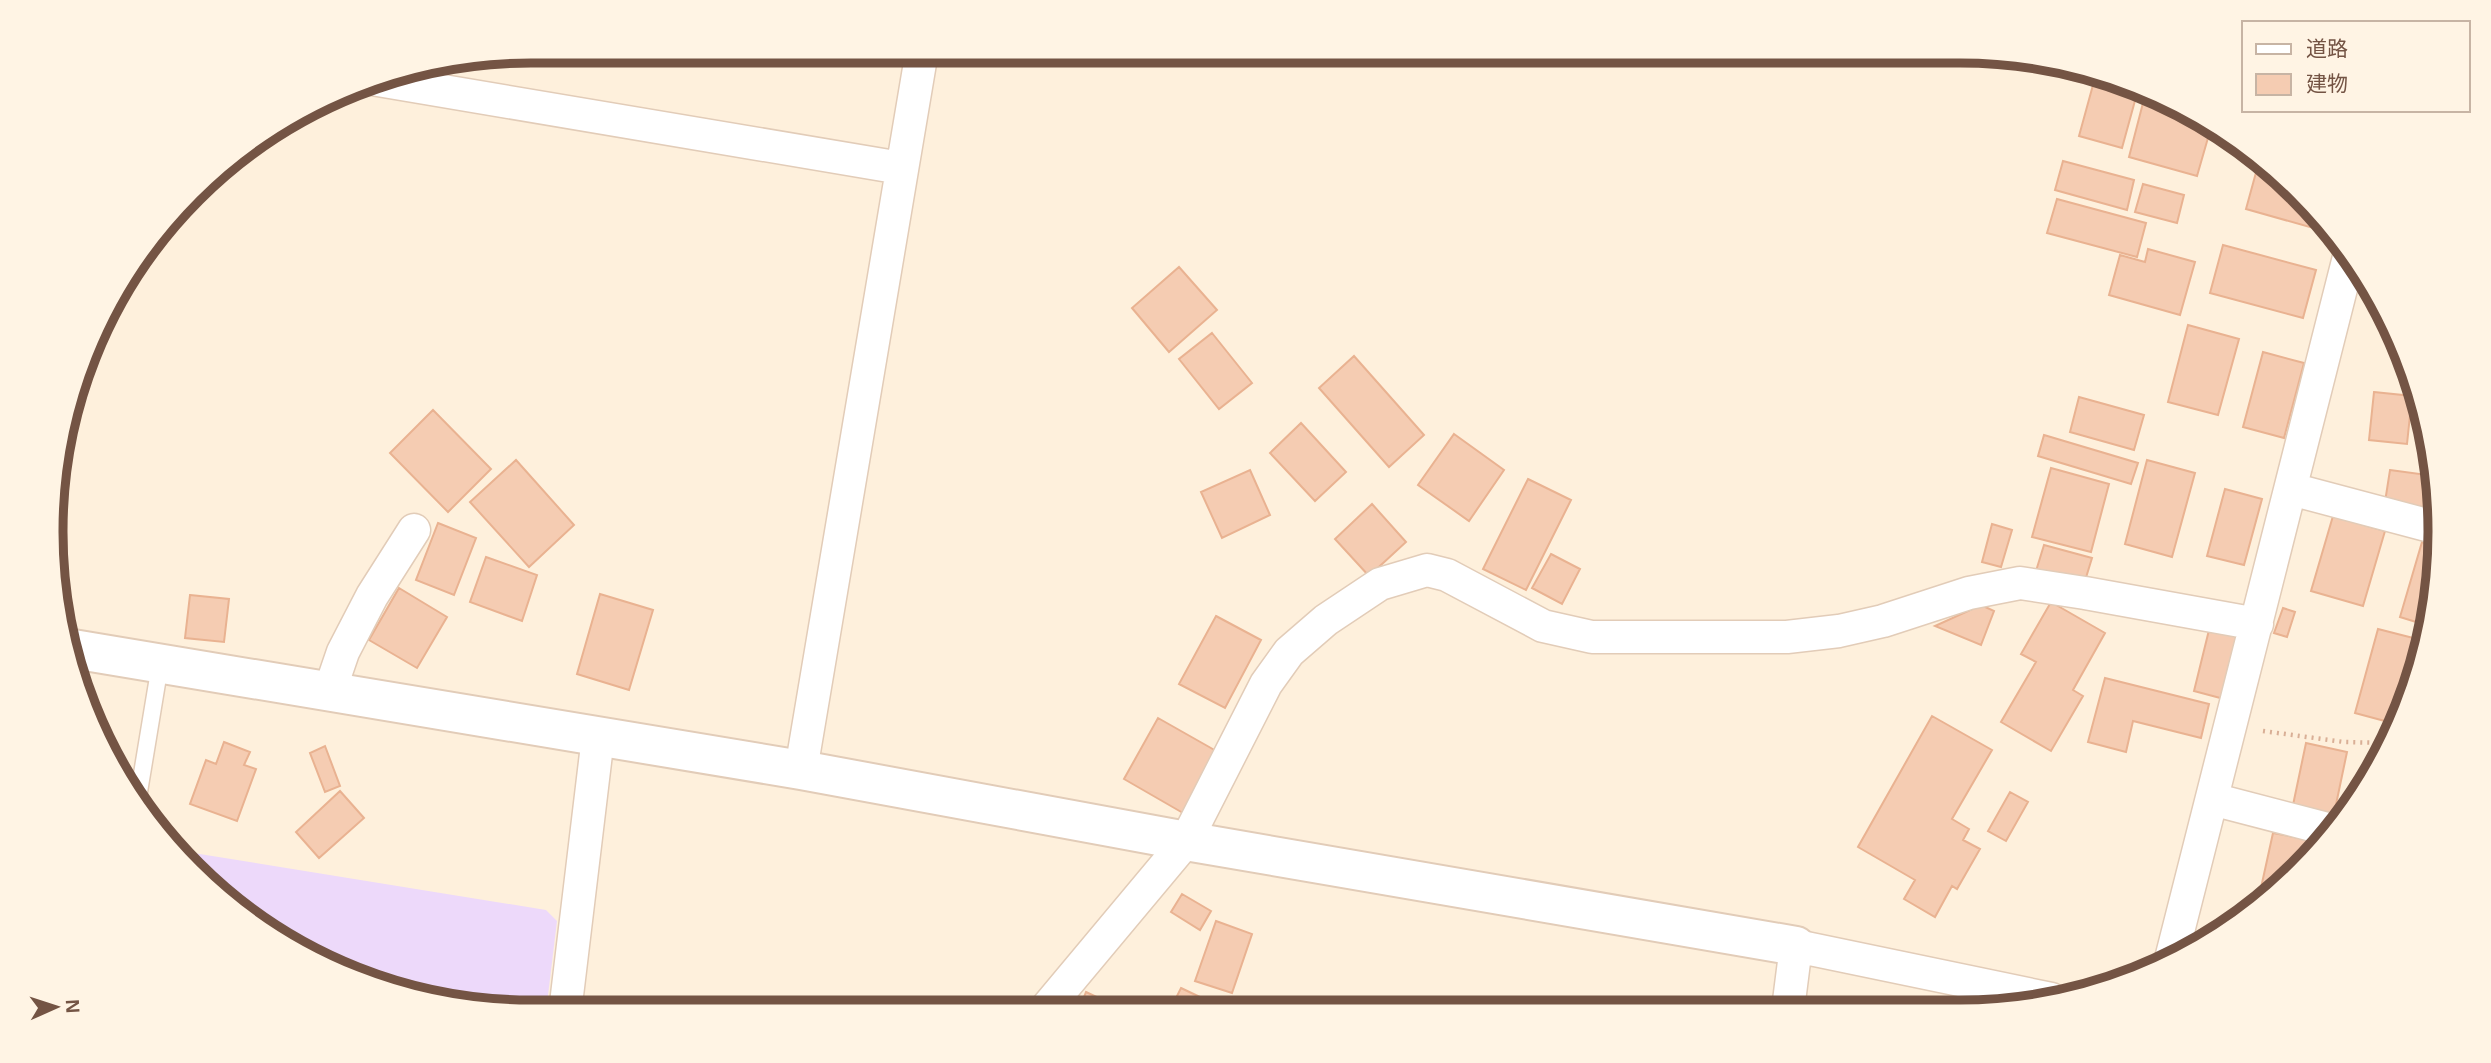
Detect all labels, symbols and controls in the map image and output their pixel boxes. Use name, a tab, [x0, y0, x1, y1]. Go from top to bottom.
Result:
legend	[2242, 21, 2470, 112]
text: 道路	[2306, 37, 2348, 60]
text: 建物	[2306, 72, 2348, 95]
north arrow	[21, 972, 91, 1042]
text: N	[62, 999, 83, 1014]

